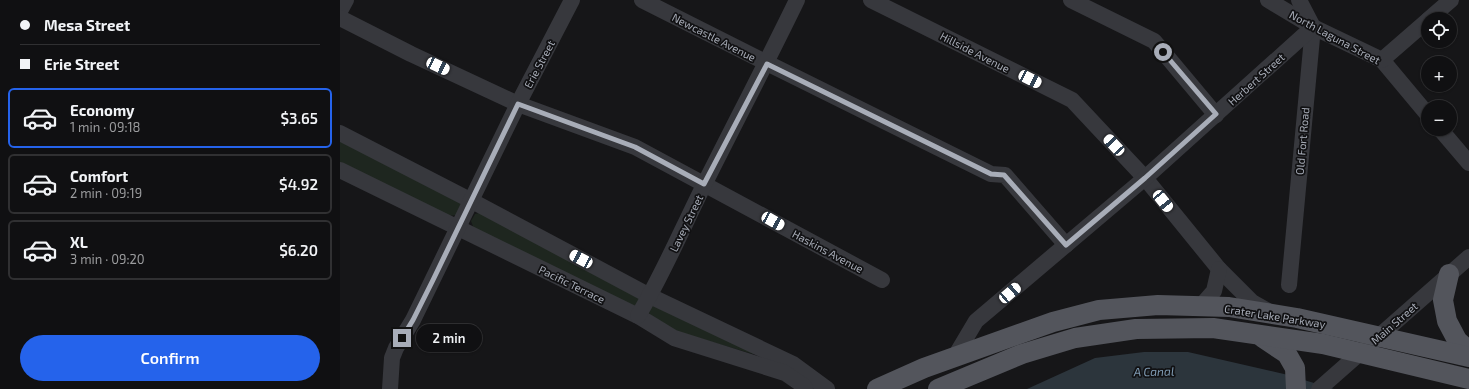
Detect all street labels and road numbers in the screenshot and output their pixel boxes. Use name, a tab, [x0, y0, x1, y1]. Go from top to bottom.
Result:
street label: North Laguna Street	[1287, 8, 1383, 66]
street label: Newcastle Avenue	[670, 10, 758, 64]
street label: Hillside Avenue	[938, 29, 1012, 75]
street label: Erie Street	[521, 38, 557, 90]
street label: Herbert Street	[1225, 50, 1287, 108]
street label: Old Fort Road	[1293, 107, 1311, 175]
street label: Lavey Street	[667, 192, 705, 254]
street label: Haskins Avenue	[790, 227, 866, 275]
street label: Pacific Terrace	[537, 262, 607, 306]
street label: Main Street	[1368, 299, 1420, 347]
street label: Crater Lake Parkway	[1223, 302, 1327, 330]

